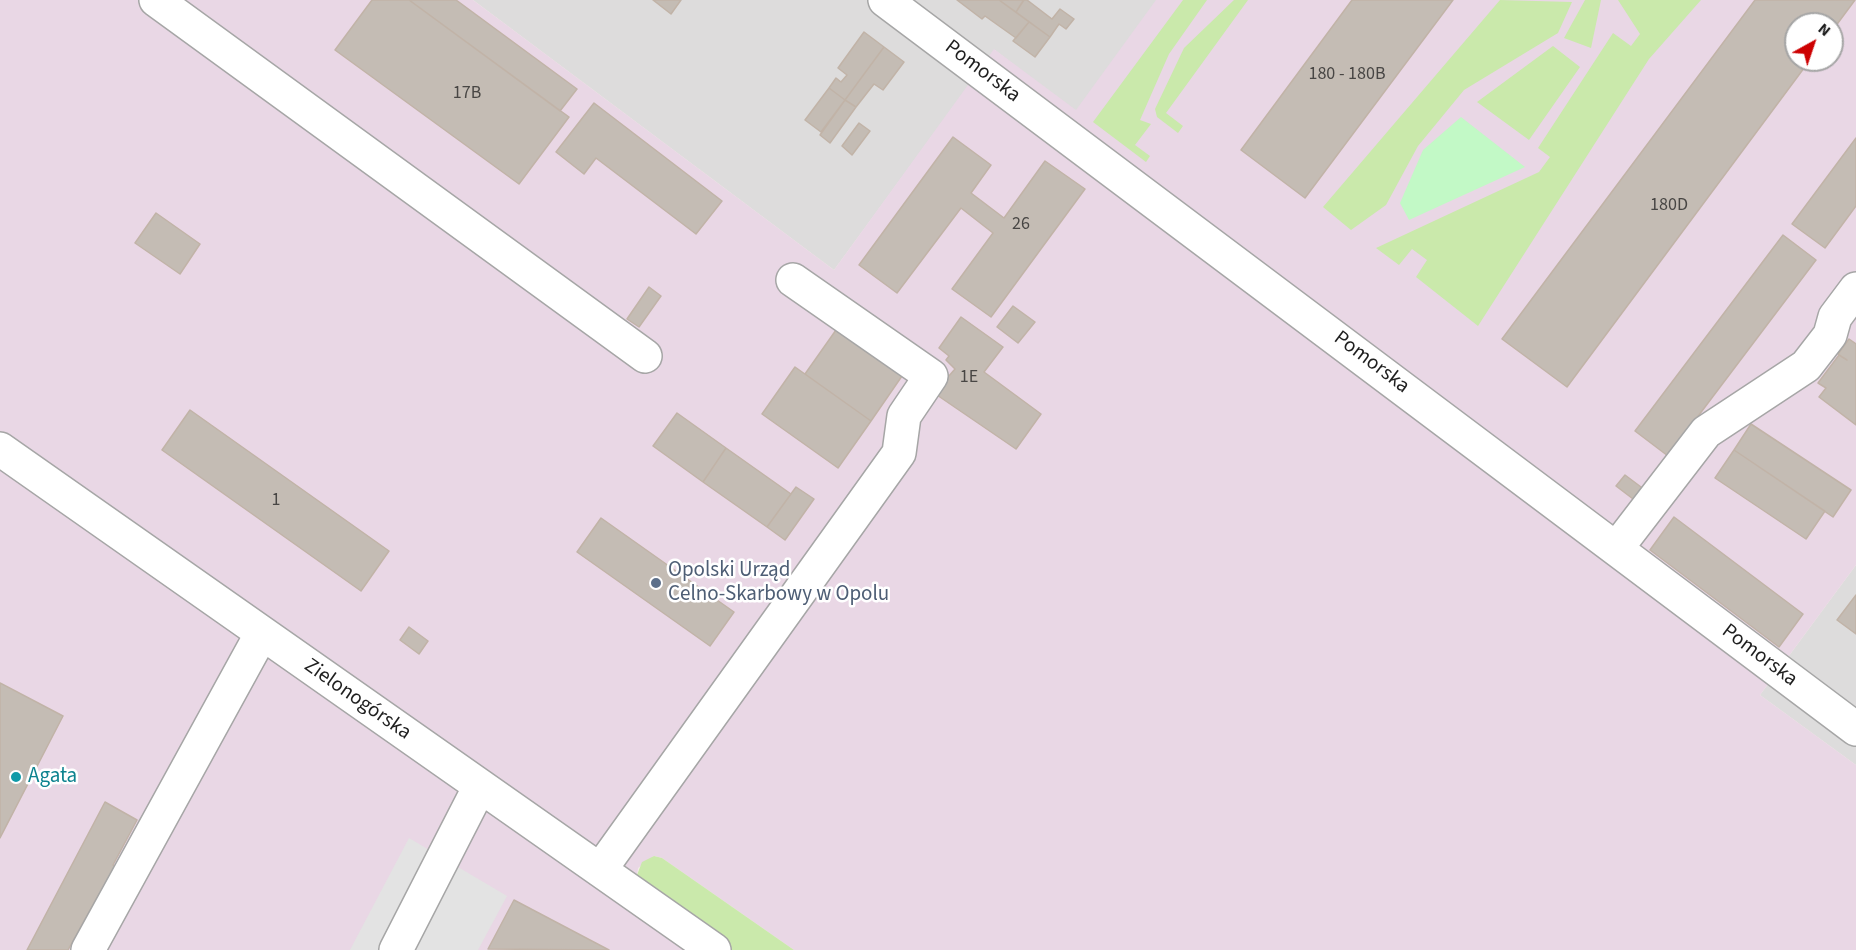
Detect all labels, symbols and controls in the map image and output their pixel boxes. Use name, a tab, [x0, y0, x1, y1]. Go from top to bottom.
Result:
north arrow	[1784, 12, 1844, 72]
text: N	[1813, 18, 1835, 42]
street label: Pomorska	[939, 35, 1025, 109]
house number: 180 - 180B	[1308, 64, 1386, 86]
house number: 17B	[453, 83, 481, 105]
house number: 180D	[1650, 195, 1688, 217]
house number: 26	[1012, 214, 1030, 236]
street label: Pomorska	[1328, 326, 1414, 400]
house number: 1E	[960, 367, 978, 389]
house number: 1	[272, 490, 280, 512]
place label: Opolski Urząd Celno-Skarbowy w Opolu	[668, 558, 889, 608]
marker: Opolski Urząd Celno-Skarbowy w Opolu	[649, 576, 663, 590]
street label: Pomorska	[1716, 619, 1802, 693]
street label: Zielonogórska	[299, 654, 415, 746]
place label: Agata	[28, 764, 77, 790]
marker: Agata	[9, 770, 23, 784]

